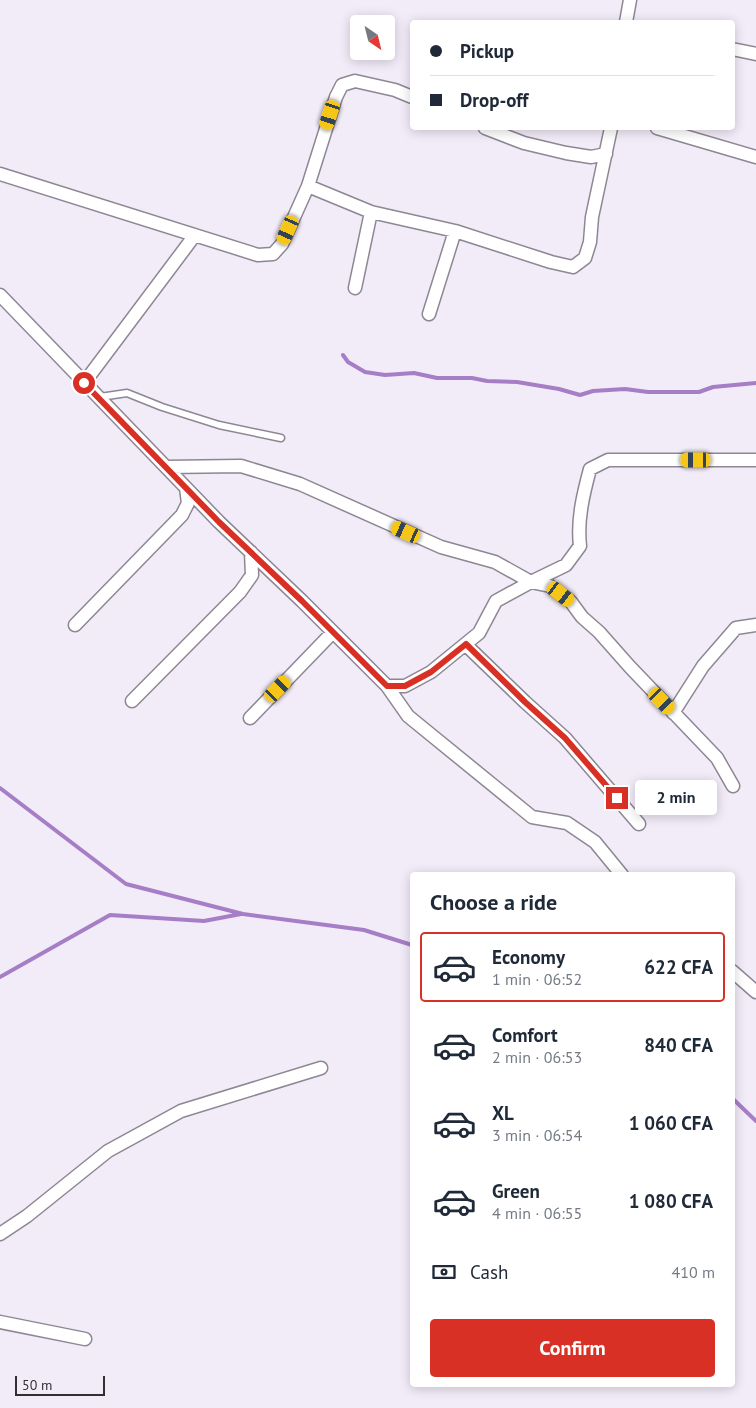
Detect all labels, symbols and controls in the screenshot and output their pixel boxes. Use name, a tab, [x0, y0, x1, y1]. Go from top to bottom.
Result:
north arrow	[350, 15, 395, 60]
map controls	[350, 15, 395, 60]
text: Pickup	[460, 39, 514, 63]
text: Drop-off	[460, 88, 528, 112]
car	[318, 98, 341, 132]
car	[275, 213, 300, 247]
route start	[73, 372, 95, 394]
car	[681, 453, 711, 468]
car	[389, 519, 422, 545]
car	[544, 579, 577, 609]
car	[262, 673, 293, 705]
car	[646, 685, 677, 717]
callout: 2 min	[634, 780, 717, 816]
route end	[606, 787, 628, 809]
text: 2 min	[656, 787, 696, 807]
text: Choose a ride	[430, 888, 557, 916]
icon: car	[432, 945, 477, 990]
text: Economy	[492, 945, 565, 969]
text: 622 CFA	[644, 955, 713, 979]
text: 1 min · 06:52	[492, 969, 582, 989]
icon: car	[432, 1023, 477, 1068]
text: Comfort	[492, 1023, 558, 1047]
text: 840 CFA	[644, 1033, 713, 1057]
text: 2 min · 06:53	[492, 1047, 582, 1067]
icon: car	[432, 1101, 477, 1146]
text: XL	[492, 1101, 514, 1125]
text: 1 060 CFA	[629, 1111, 713, 1135]
text: 3 min · 06:54	[492, 1125, 582, 1145]
icon: car	[432, 1179, 477, 1224]
text: Green	[492, 1179, 540, 1203]
text: 1 080 CFA	[629, 1189, 713, 1213]
text: 4 min · 06:55	[492, 1203, 582, 1223]
icon: cash	[430, 1258, 458, 1286]
text: Cash	[470, 1260, 508, 1284]
text: 410 m	[672, 1262, 715, 1282]
button: Confirm	[430, 1319, 715, 1377]
scale bar	[15, 1373, 105, 1396]
text: 50 m	[22, 1376, 52, 1394]

